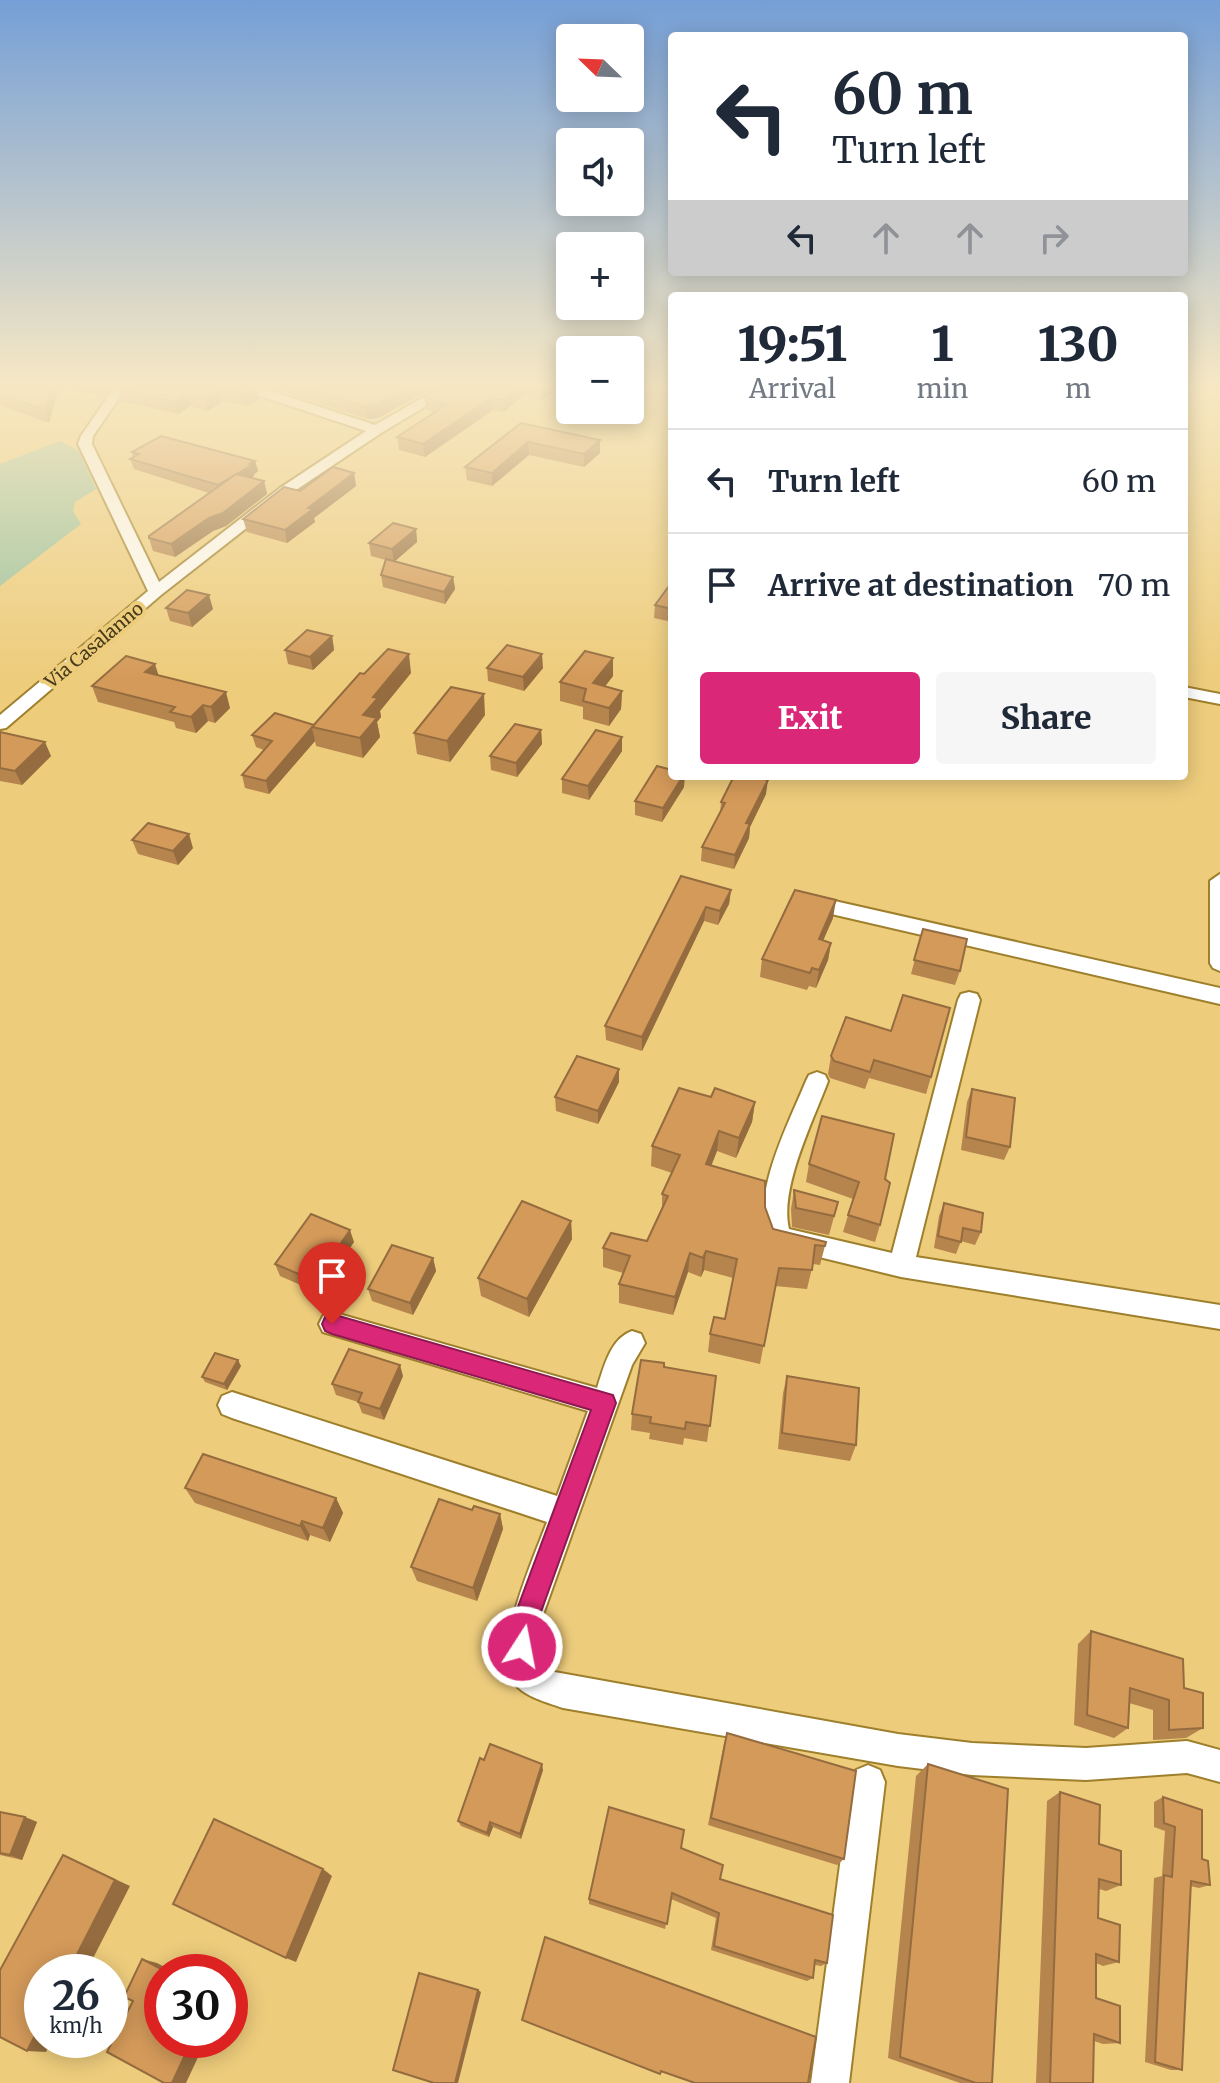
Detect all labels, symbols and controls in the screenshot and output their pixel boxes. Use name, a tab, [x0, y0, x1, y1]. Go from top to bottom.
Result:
north arrow	[556, 24, 644, 112]
map controls	[556, 24, 644, 424]
text: 60 m	[832, 59, 973, 129]
icon: left	[700, 64, 804, 168]
button: sound	[556, 128, 644, 216]
text: Turn left	[832, 128, 986, 173]
icon: left	[780, 216, 824, 260]
icon: ahead	[864, 216, 908, 260]
icon: ahead	[948, 216, 992, 260]
icon: right	[1032, 216, 1076, 260]
button: +	[556, 232, 644, 320]
text: 19:51	[738, 314, 847, 374]
text: 1	[931, 314, 954, 374]
text: 130	[1038, 314, 1118, 374]
button: −	[556, 336, 644, 424]
text: Arrival	[749, 372, 836, 405]
text: min	[917, 372, 968, 405]
text: m	[1065, 372, 1091, 405]
icon: left	[700, 459, 744, 503]
text: Turn left	[768, 462, 900, 500]
text: 60 m	[1082, 462, 1156, 500]
icon: arrive	[700, 563, 744, 607]
text: Arrive at destination	[768, 566, 1074, 604]
text: 70 m	[1098, 566, 1170, 604]
street label: Via Casalanno	[39, 597, 148, 694]
button: Exit	[700, 672, 920, 764]
button: Share	[936, 672, 1156, 764]
pin	[298, 1242, 366, 1324]
icon: arrive	[310, 1254, 354, 1298]
position arrow	[480, 1605, 564, 1689]
speed limit sign: 30	[144, 1954, 248, 2058]
text: 26	[52, 1971, 100, 2021]
text: km/h	[50, 2013, 102, 2038]

